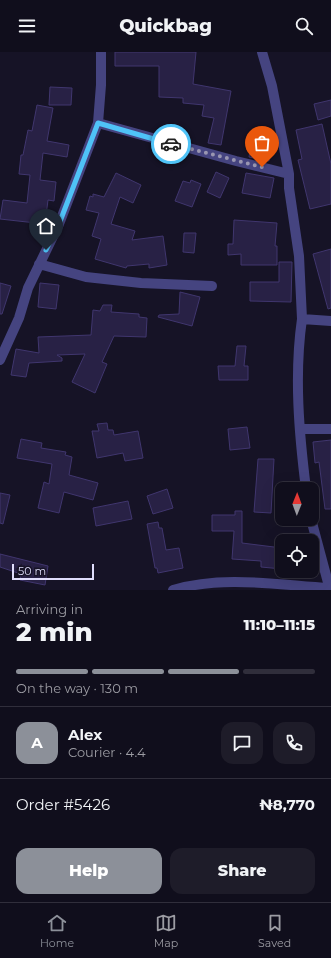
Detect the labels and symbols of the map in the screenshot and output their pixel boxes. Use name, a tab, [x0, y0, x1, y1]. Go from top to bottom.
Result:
courier	[151, 124, 191, 164]
pin	[245, 126, 279, 167]
pin	[29, 209, 63, 250]
north arrow	[275, 482, 319, 526]
scale bar	[12, 562, 94, 581]

